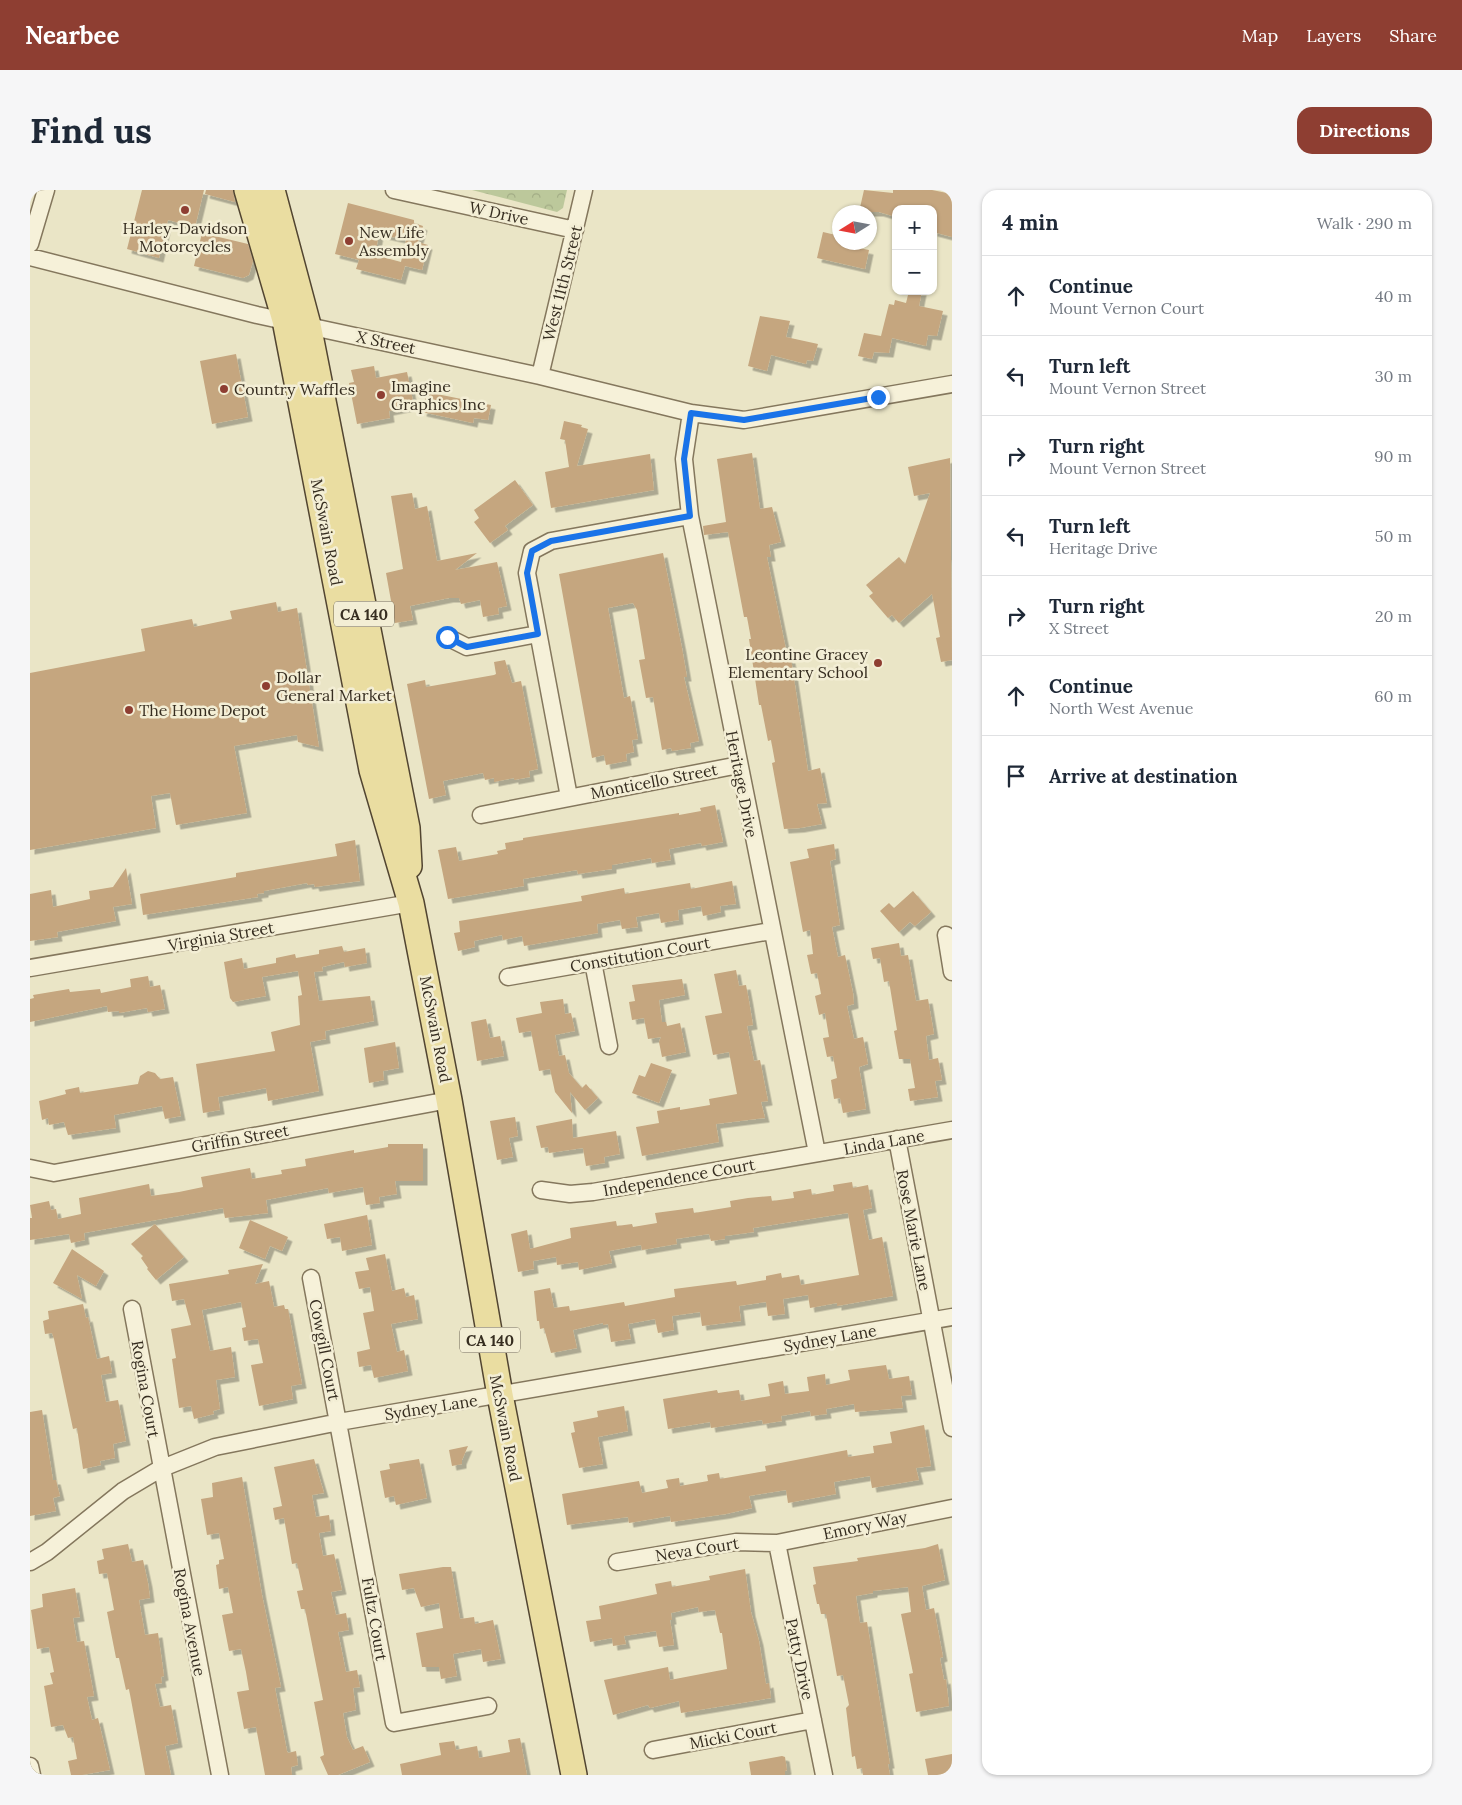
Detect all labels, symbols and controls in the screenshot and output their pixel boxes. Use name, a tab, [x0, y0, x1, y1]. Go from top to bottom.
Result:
text: Nearbee	[25, 20, 119, 51]
text: Map	[1242, 24, 1278, 47]
text: Layers	[1306, 24, 1361, 47]
text: Share	[1389, 24, 1437, 47]
button: Directions	[1297, 107, 1432, 154]
text: Find us	[30, 108, 152, 153]
street label: W Drive	[468, 197, 531, 229]
marker: Harley-Davidson Motorcycles	[179, 204, 191, 216]
north arrow	[832, 205, 877, 250]
map controls	[892, 205, 937, 295]
button: +	[892, 205, 937, 250]
text: 4 min	[1002, 209, 1059, 236]
text: Walk · 290 m	[1317, 213, 1412, 233]
place label: Harley-Davidson Motorcycles	[123, 218, 248, 256]
place label: New Life Assembly	[358, 222, 429, 260]
street label: West 11th Street	[538, 222, 586, 343]
marker: New Life Assembly	[343, 235, 355, 247]
button: −	[892, 250, 937, 295]
text: Continue	[1049, 274, 1133, 298]
icon: ahead	[1002, 282, 1030, 310]
text: 40 m	[1375, 286, 1412, 306]
text: Mount Vernon Court	[1049, 298, 1204, 318]
street label: X Street	[355, 326, 418, 358]
text: Turn left	[1049, 354, 1130, 378]
icon: left	[1002, 362, 1030, 390]
text: 30 m	[1375, 366, 1412, 386]
place label: Imagine Graphics Inc	[391, 376, 485, 414]
text: Mount Vernon Street	[1049, 378, 1206, 398]
place label: Country Waffles	[234, 379, 355, 399]
marker: Country Waffles	[218, 383, 230, 395]
route end	[867, 386, 890, 409]
marker: Imagine Graphics Inc	[375, 389, 387, 401]
text: Turn right	[1049, 434, 1145, 458]
icon: right	[1002, 442, 1030, 470]
text: 90 m	[1374, 446, 1412, 466]
text: Mount Vernon Street	[1049, 458, 1206, 478]
street label: McSwain Road	[307, 477, 347, 588]
text: Turn left	[1049, 514, 1130, 538]
icon: left	[1002, 522, 1030, 550]
text: 50 m	[1375, 526, 1412, 546]
text: Heritage Drive	[1049, 538, 1158, 558]
text: Turn right	[1049, 594, 1145, 618]
road number: CA 140	[334, 602, 394, 626]
icon: right	[1002, 602, 1030, 630]
text: 20 m	[1375, 606, 1412, 626]
text: X Street	[1049, 618, 1109, 638]
route start	[436, 626, 459, 649]
place label: Leontine Gracey Elementary School	[728, 644, 869, 682]
marker: Leontine Gracey Elementary School	[872, 657, 884, 669]
place label: Dollar General Market	[276, 667, 393, 705]
text: Continue	[1049, 674, 1133, 698]
marker: Dollar General Market	[260, 680, 272, 692]
icon: ahead	[1002, 682, 1030, 710]
text: 60 m	[1374, 686, 1412, 706]
text: North West Avenue	[1049, 698, 1194, 718]
place label: The Home Depot	[139, 700, 267, 720]
marker: The Home Depot	[123, 704, 135, 716]
street label: Heritage Drive	[722, 729, 762, 840]
street label: Monticello Street	[589, 759, 720, 803]
icon: arrive	[1002, 762, 1030, 790]
text: Arrive at destination	[1049, 764, 1238, 788]
street label: Virginia Street	[165, 917, 276, 955]
street label: Constitution Court	[569, 932, 712, 976]
street label: McSwain Road	[416, 974, 456, 1085]
street label: Griffin Street	[190, 1119, 291, 1156]
street label: Linda Lane	[842, 1125, 926, 1159]
street label: Independence Court	[602, 1154, 757, 1200]
street label: Rose Marie Lane	[892, 1168, 936, 1293]
street label: Cowgill Court	[305, 1298, 345, 1403]
street label: Sydney Lane	[782, 1320, 878, 1356]
road number: CA 140	[460, 1328, 520, 1352]
street label: Rogina Court	[128, 1339, 165, 1440]
street label: McSwain Road	[486, 1373, 526, 1484]
street label: Sydney Lane	[383, 1390, 479, 1424]
street label: Emory Way	[821, 1506, 909, 1544]
street label: Neva Court	[654, 1532, 741, 1565]
street label: Rogina Avenue	[170, 1566, 210, 1678]
street label: Fultz Court	[358, 1576, 392, 1663]
street label: Patty Drive	[782, 1616, 818, 1702]
street label: Micki Court	[688, 1717, 779, 1753]

